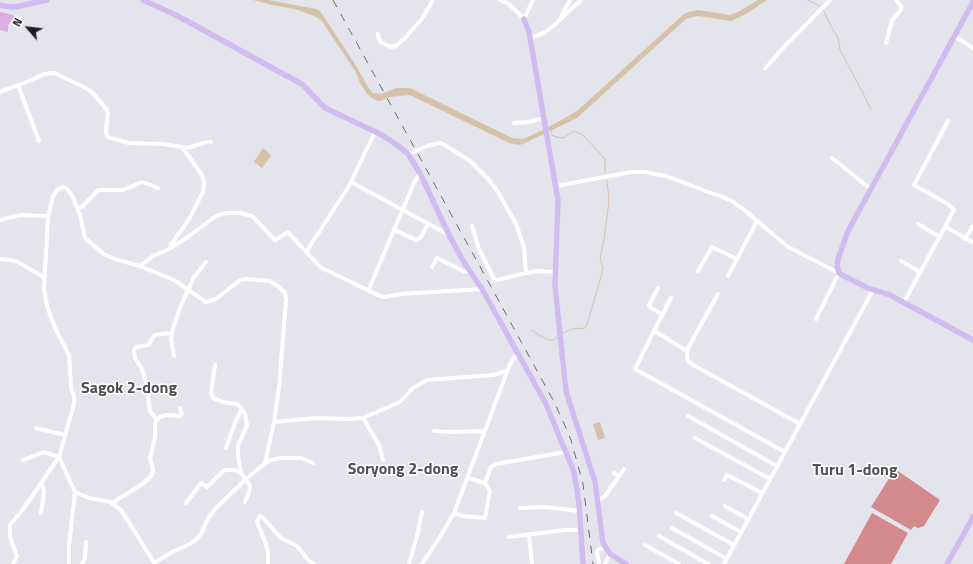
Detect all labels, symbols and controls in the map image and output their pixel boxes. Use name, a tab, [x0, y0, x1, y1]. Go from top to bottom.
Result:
north arrow	[8, 8, 48, 48]
text: N	[9, 15, 26, 29]
district label: Sagok 2-dong	[81, 379, 177, 399]
district label: Soryong 2-dong	[348, 460, 458, 480]
district label: Turu 1-dong	[813, 461, 897, 481]

